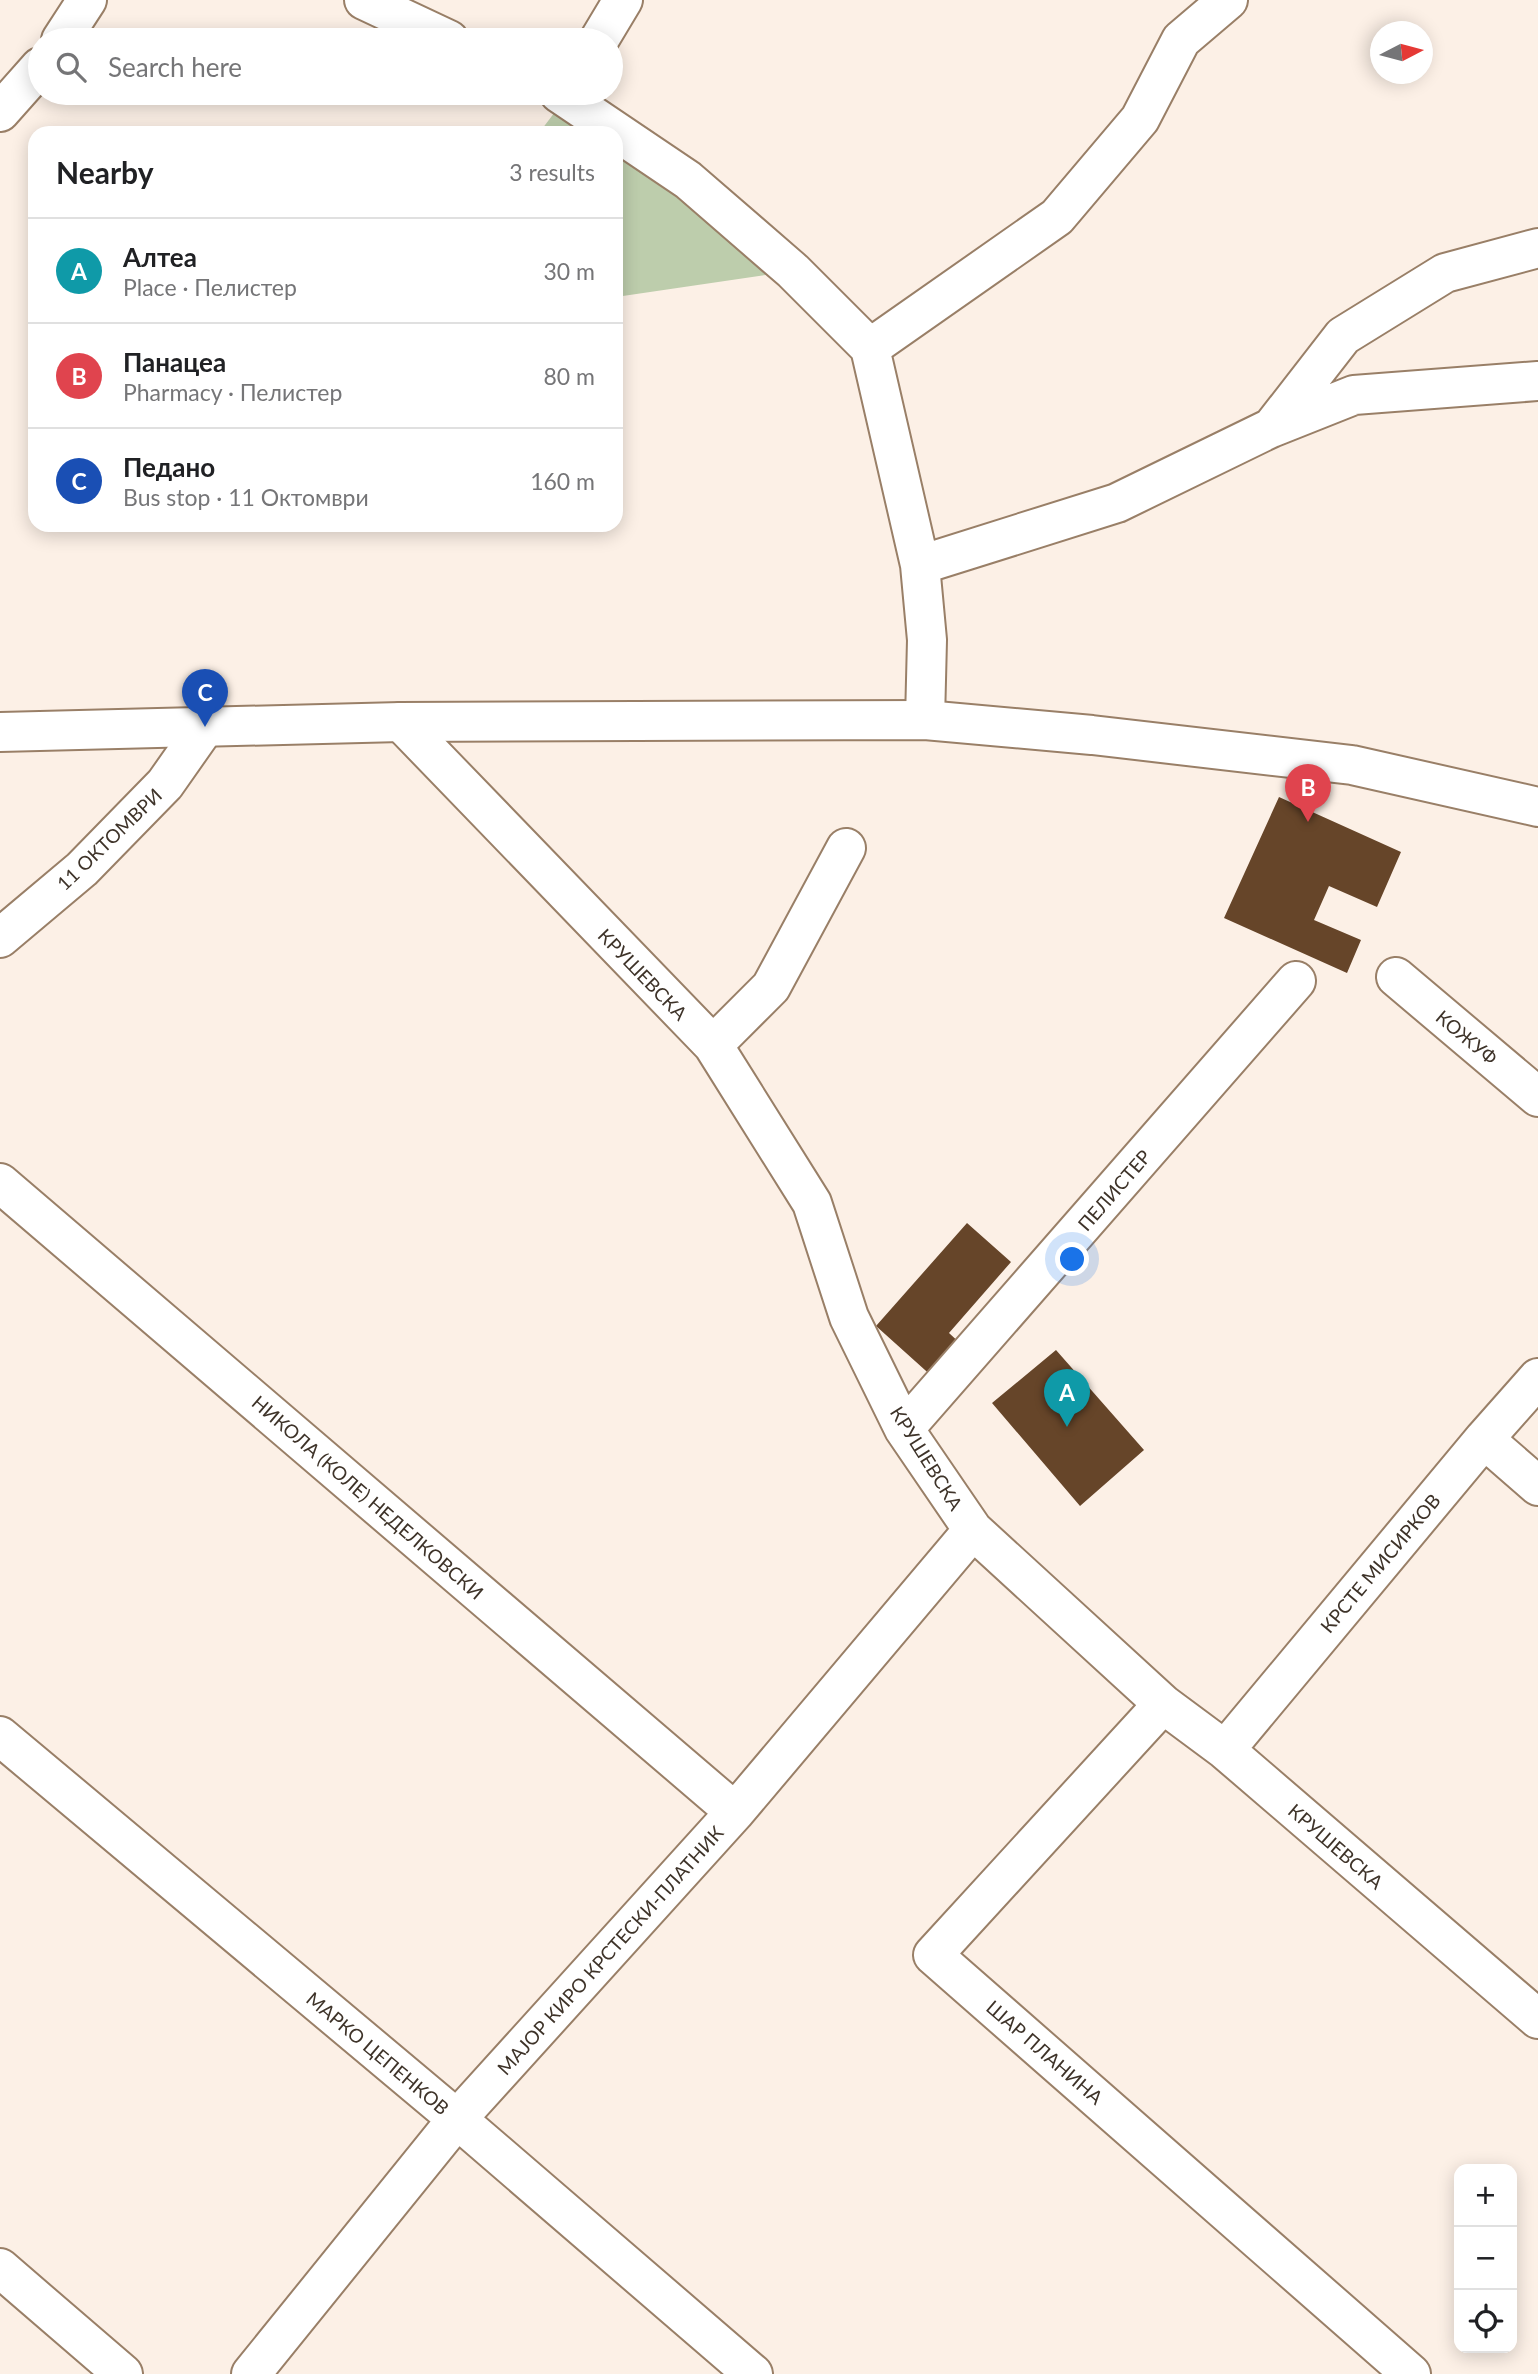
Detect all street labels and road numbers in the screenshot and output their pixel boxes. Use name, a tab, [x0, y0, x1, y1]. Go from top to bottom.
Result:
street label: 11 ОКТОМВРИ	[52, 783, 166, 895]
street label: КРУШЕВСКА	[594, 924, 692, 1025]
street label: КОЖУФ	[1432, 1005, 1502, 1069]
street label: ПЕЛИСТЕР	[1073, 1145, 1155, 1235]
street label: НИКОЛА (КОЛЕ) НЕДЕЛКОВСКИ	[248, 1390, 488, 1604]
street label: КРУШЕВСКА	[886, 1402, 968, 1514]
street label: КРСТЕ МИСИРКОВ	[1315, 1489, 1445, 1637]
street label: КРУШЕВСКА	[1284, 1799, 1388, 1894]
street label: МАЈОР КИРО КРСТЕСКИ-ПЛАТНИК	[492, 1821, 728, 2079]
street label: МАРКО ЦЕПЕНКОВ	[302, 1987, 454, 2119]
street label: ШАР ПЛАНИНА	[982, 1995, 1108, 2109]

